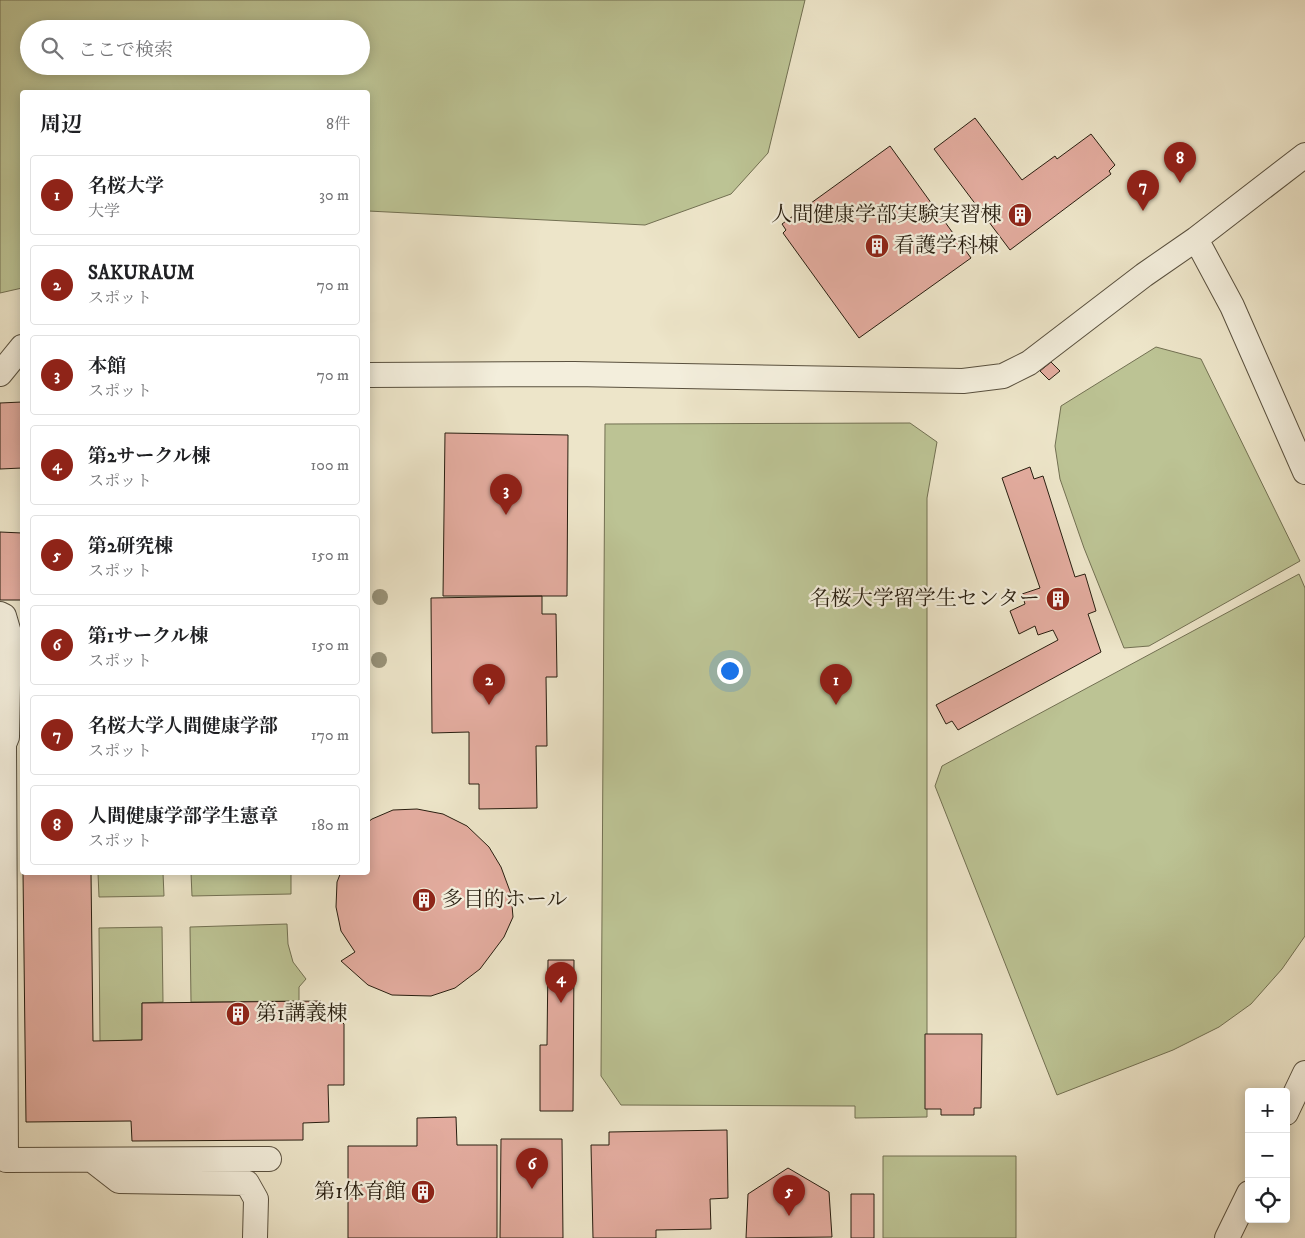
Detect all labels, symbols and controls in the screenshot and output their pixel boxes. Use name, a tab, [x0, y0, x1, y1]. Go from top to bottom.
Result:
search box	[20, 20, 370, 75]
icon: search	[38, 34, 66, 62]
text: ここで検索	[78, 39, 173, 62]
text: 周辺	[40, 112, 82, 138]
text: 8件	[326, 114, 350, 134]
pin: 8	[1164, 142, 1196, 183]
pin: 7	[1127, 170, 1159, 211]
text: 名桜大学	[88, 175, 164, 198]
text: 1	[54, 185, 60, 205]
text: 30 m	[319, 185, 349, 205]
text: 大学	[88, 201, 120, 221]
place label: 人間健康学部実験実習棟	[771, 202, 1002, 228]
building icon: 人間健康学部実験実習棟	[1007, 202, 1033, 228]
building icon: 看護学科棟	[864, 233, 890, 259]
place label: 看護学科棟	[894, 233, 999, 259]
text: SAKURAUM	[88, 262, 194, 285]
text: 2	[53, 275, 61, 295]
text: 70 m	[317, 275, 349, 295]
text: スポット	[88, 288, 152, 308]
text: 本館	[88, 355, 126, 378]
text: 3	[54, 365, 60, 385]
text: 70 m	[317, 365, 349, 385]
text: スポット	[88, 381, 152, 401]
text: 第2サークル棟	[88, 445, 211, 468]
text: 4	[52, 455, 62, 475]
text: 100 m	[311, 455, 349, 475]
text: スポット	[88, 471, 152, 491]
pin: 3	[490, 474, 522, 515]
text: 第2研究棟	[88, 535, 173, 558]
text: 5	[53, 545, 61, 565]
text: 150 m	[311, 545, 349, 565]
text: スポット	[88, 561, 152, 581]
place label: 名桜大学留学生センター	[810, 586, 1040, 612]
building icon: 名桜大学留学生センター	[1045, 586, 1071, 612]
text: 第1サークル棟	[88, 625, 208, 648]
text: 6	[53, 635, 61, 655]
text: 150 m	[311, 635, 349, 655]
text: スポット	[88, 651, 152, 671]
your location	[717, 658, 743, 684]
pin: 2	[473, 664, 505, 705]
pin: 1	[820, 664, 852, 705]
text: 名桜大学人間健康学部	[88, 715, 278, 738]
text: 7	[53, 725, 61, 745]
text: 170 m	[311, 725, 349, 745]
text: スポット	[88, 741, 152, 761]
text: 人間健康学部学生憲章	[88, 805, 278, 828]
text: 8	[53, 815, 61, 835]
text: 180 m	[311, 815, 349, 835]
text: スポット	[88, 831, 152, 851]
building icon: 多目的ホール	[411, 887, 437, 913]
place label: 多目的ホール	[442, 887, 568, 913]
pin: 4	[545, 962, 577, 1003]
building icon: 第1講義棟	[225, 1001, 251, 1027]
place label: 第1講義棟	[256, 1001, 348, 1027]
map controls	[1245, 1088, 1290, 1223]
button: +	[1245, 1088, 1290, 1133]
button: −	[1245, 1133, 1290, 1178]
pin: 6	[516, 1148, 548, 1189]
pin: 5	[773, 1175, 805, 1216]
button: locate	[1245, 1178, 1290, 1223]
place label: 第1体育館	[314, 1179, 406, 1205]
building icon: 第1体育館	[410, 1179, 436, 1205]

